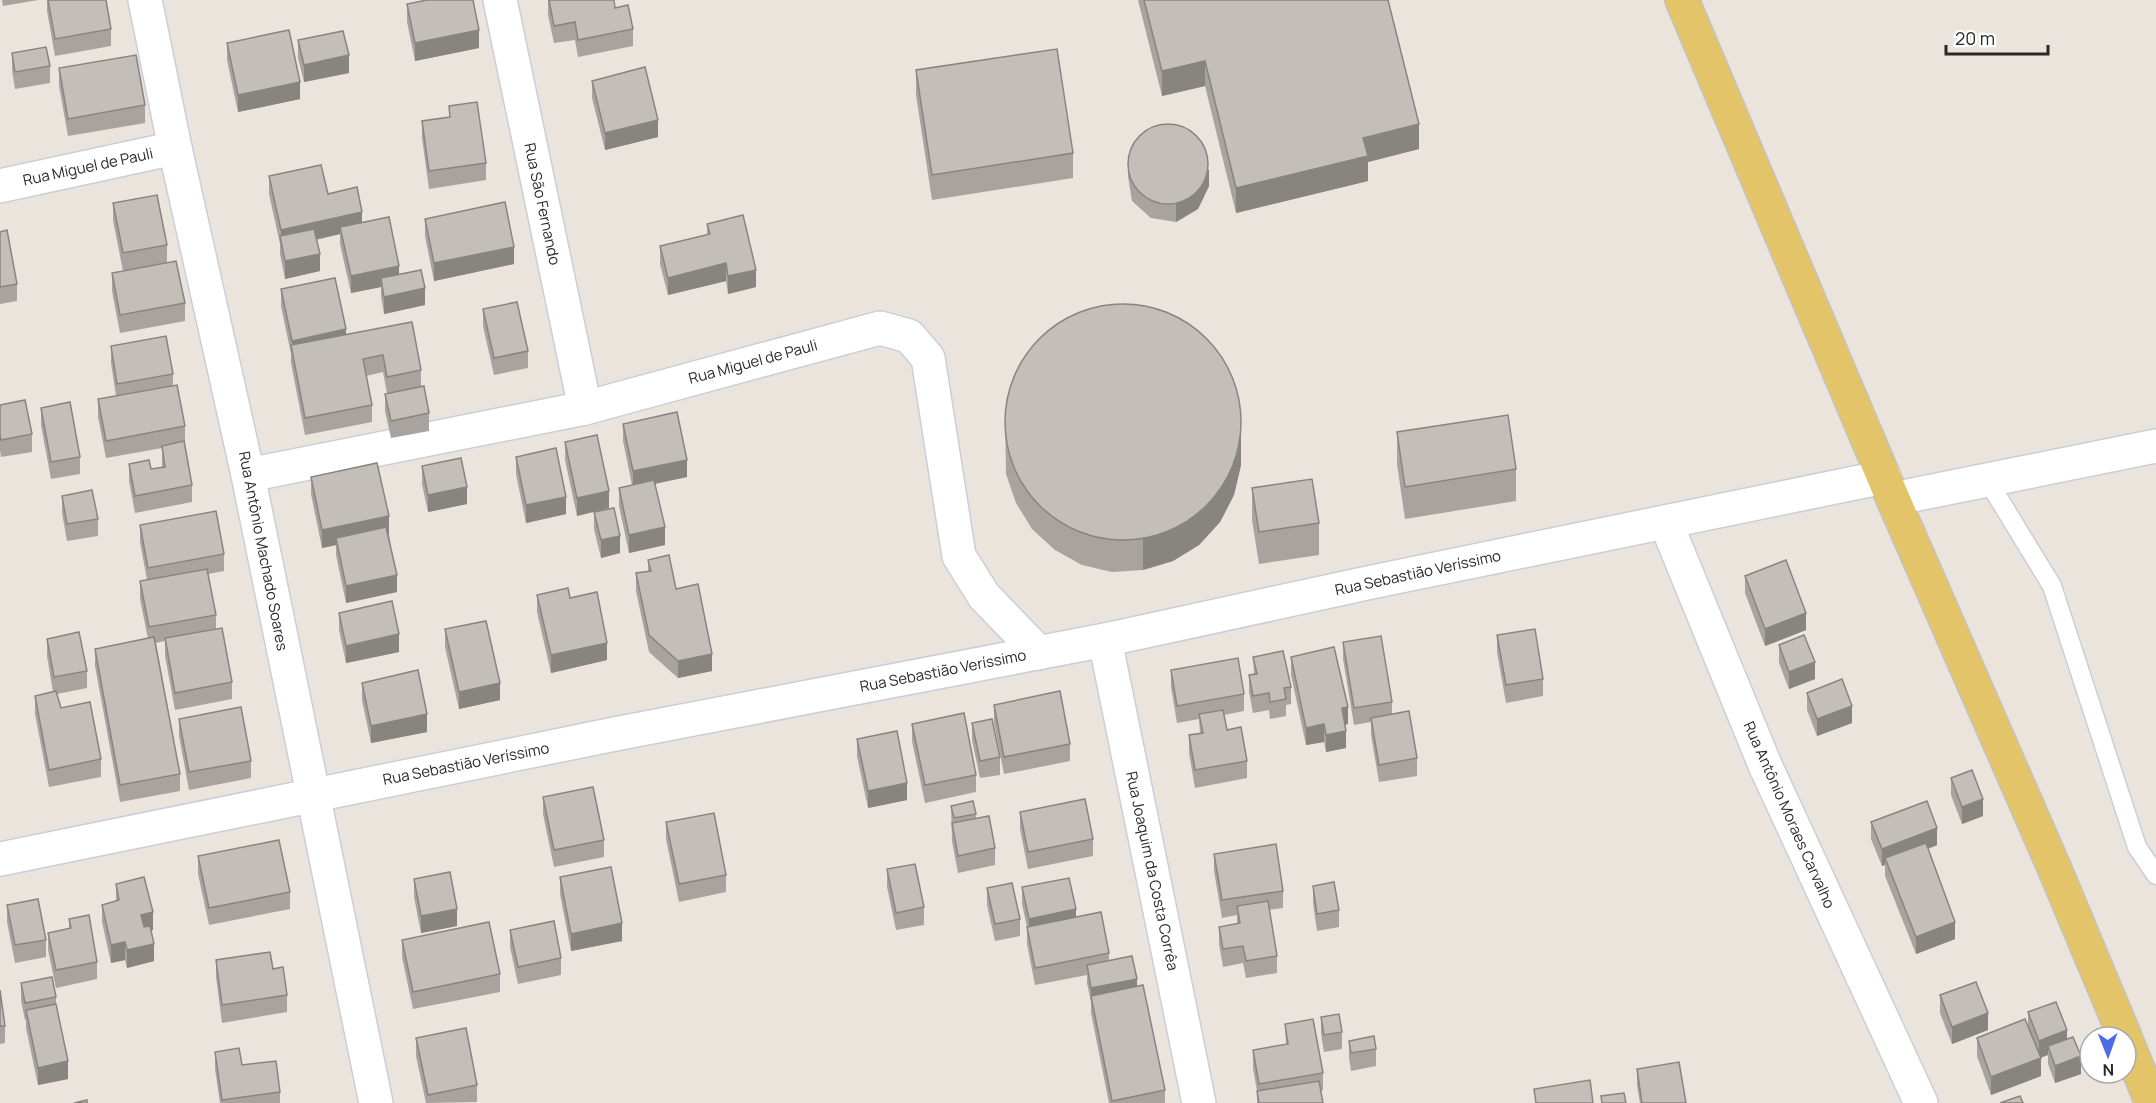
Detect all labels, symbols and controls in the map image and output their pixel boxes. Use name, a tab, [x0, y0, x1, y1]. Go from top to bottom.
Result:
scale bar	[1946, 18, 2048, 56]
text: 20 m	[1955, 26, 1995, 50]
street label: Rua São Fernando	[519, 141, 566, 267]
street label: Rua Miguel de Pauli	[21, 142, 155, 191]
street label: Rua Miguel de Pauli	[686, 334, 820, 389]
street label: Rua Antônio Machado Soares	[234, 449, 293, 652]
street label: Rua Sebastião Veríssimo	[1333, 545, 1503, 600]
street label: Rua Sebastião Veríssimo	[858, 644, 1028, 697]
street label: Rua Antônio Moraes Carvalho	[1739, 718, 1840, 912]
street label: Rua Sebastião Veríssimo	[381, 737, 551, 790]
street label: Rua Joaquim da Costa Corrêa	[1121, 769, 1184, 972]
north arrow	[2078, 1025, 2138, 1085]
text: N	[2102, 1059, 2114, 1081]

